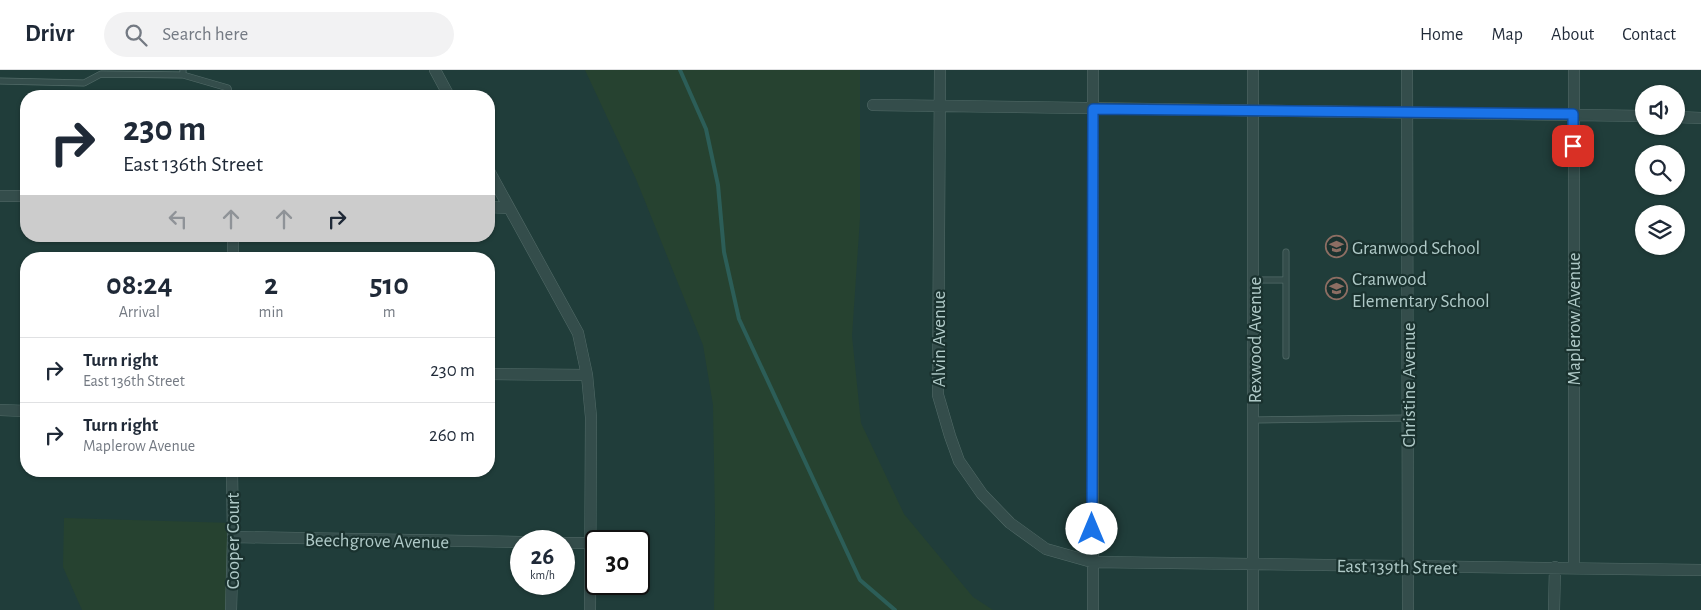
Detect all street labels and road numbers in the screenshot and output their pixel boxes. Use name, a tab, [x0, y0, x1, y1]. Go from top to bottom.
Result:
street label: Maplerow Avenue	[1565, 252, 1584, 386]
street label: Rexwood Avenue	[1246, 277, 1265, 403]
street label: Alvin Avenue	[930, 291, 949, 387]
street label: Christine Avenue	[1400, 322, 1419, 448]
street label: Cooper Court	[224, 493, 243, 589]
street label: Beechgrove Avenue	[305, 531, 449, 552]
street label: East 139th Street	[1336, 557, 1458, 578]

